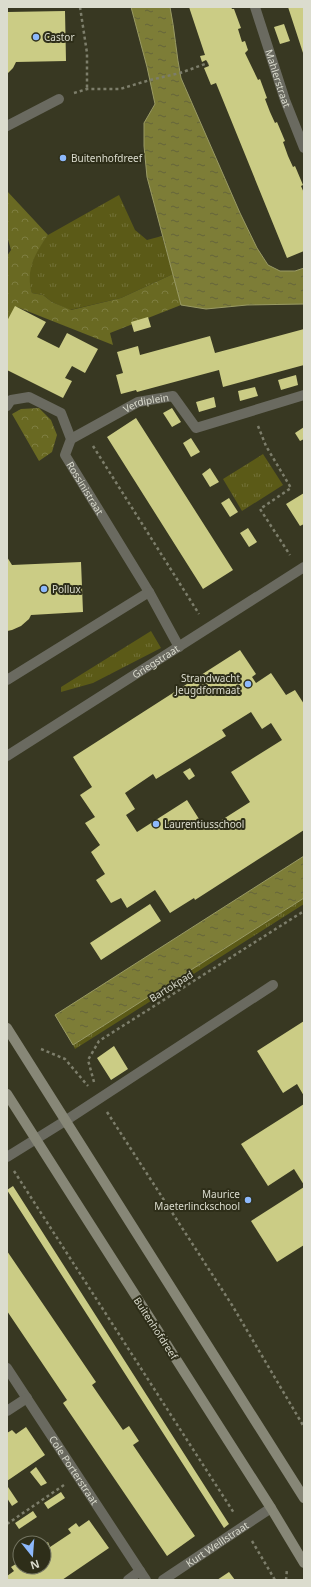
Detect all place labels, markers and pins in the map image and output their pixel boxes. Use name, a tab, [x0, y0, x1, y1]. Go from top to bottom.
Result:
place label: Castor	[44, 30, 75, 44]
marker: Castor	[31, 32, 41, 42]
place label: Buitenhofdreef	[71, 151, 143, 165]
marker: Buitenhofdreef	[58, 153, 68, 163]
place label: Pollux	[52, 582, 81, 596]
marker: Pollux	[39, 584, 49, 594]
place label: Strandwacht Jeugdformaat	[174, 671, 240, 697]
marker: Strandwacht Jeugdformaat	[243, 679, 253, 689]
place label: Laurentiusschool	[164, 817, 244, 831]
marker: Laurentiusschool	[151, 819, 161, 829]
place label: Maurice Maeterlinckschool	[154, 1187, 240, 1213]
marker: Maurice Maeterlinckschool	[243, 1195, 253, 1205]

